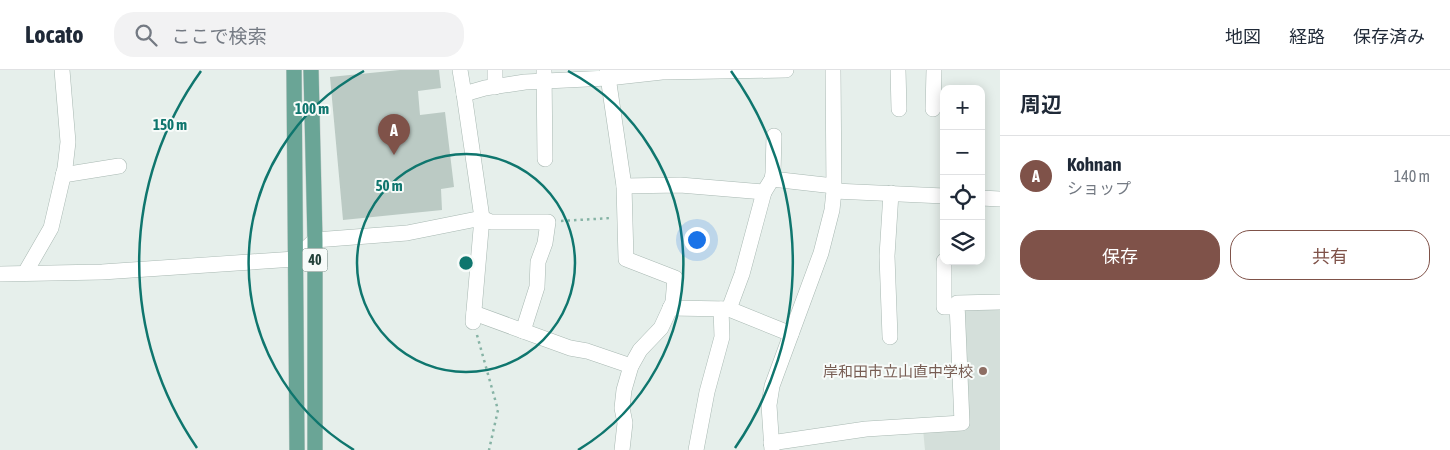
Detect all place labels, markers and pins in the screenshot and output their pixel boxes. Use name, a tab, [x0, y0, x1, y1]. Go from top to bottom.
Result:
pin: A	[378, 114, 410, 155]
centre of rings	[457, 254, 475, 272]
place label: 岸和田市立山直中学校	[823, 363, 973, 380]
marker: 岸和田市立山直中学校	[977, 365, 989, 377]

